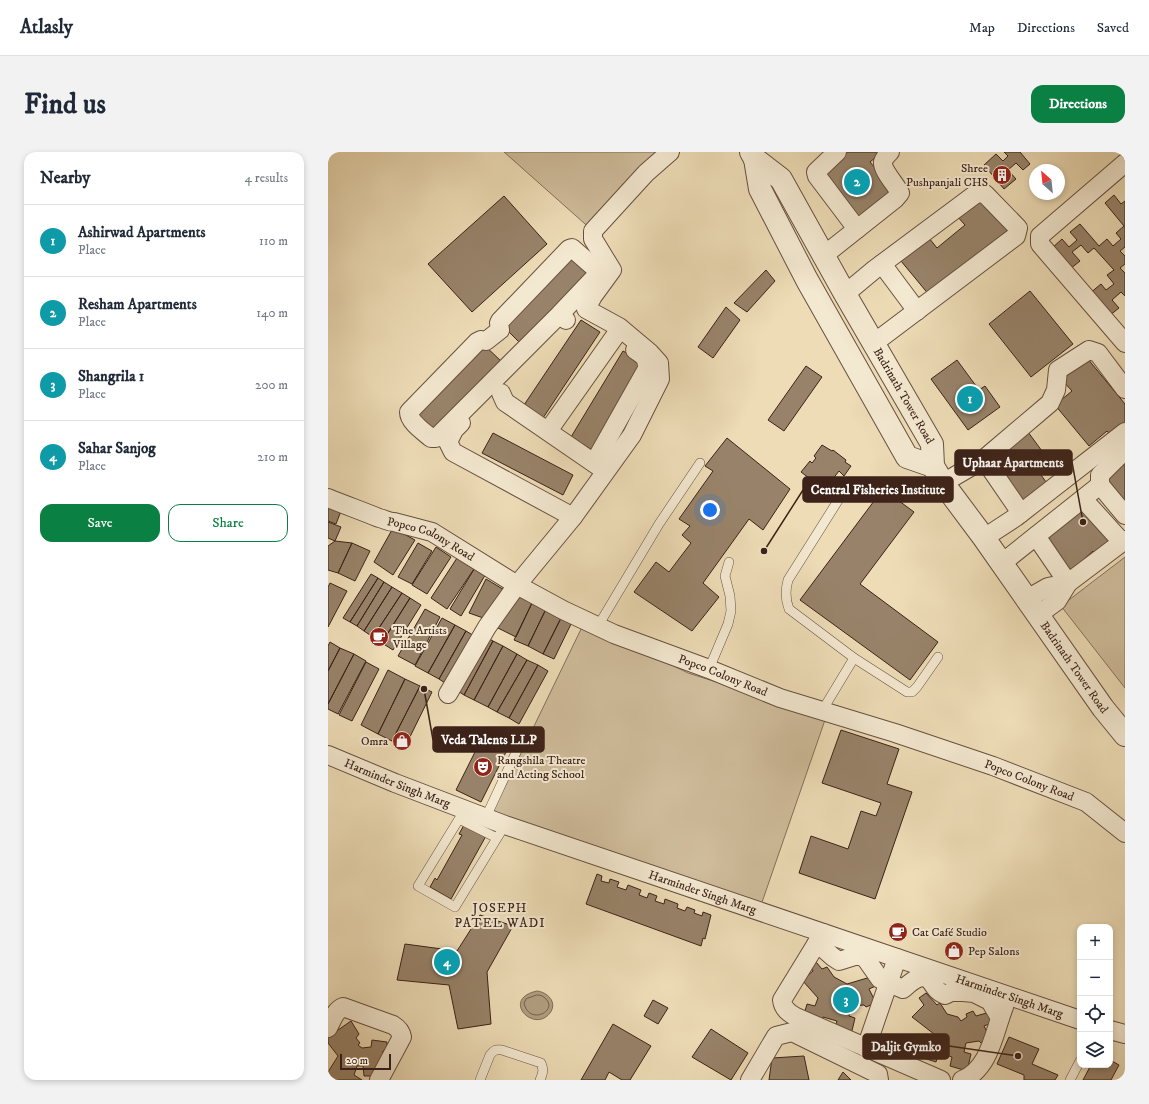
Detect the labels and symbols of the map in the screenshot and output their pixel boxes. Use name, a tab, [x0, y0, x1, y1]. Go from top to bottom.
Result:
place label: Shree Pushpanjali CHS	[906, 161, 988, 190]
building icon: Shree Pushpanjali CHS	[991, 164, 1013, 186]
north arrow	[1029, 164, 1065, 200]
pin: 2	[844, 167, 870, 197]
street label: Badrinath Tower Road	[870, 345, 937, 447]
pin: 1	[957, 384, 983, 414]
callout: Uphaar Apartments	[955, 450, 1072, 475]
text: Uphaar Apartments	[962, 455, 1064, 472]
callout: Central Fisheries Institute	[803, 477, 953, 502]
text: Central Fisheries Institute	[811, 482, 946, 498]
your location	[700, 500, 720, 520]
street label: Popco Colony Road	[386, 514, 477, 565]
street label: Badrinath Tower Road	[1037, 619, 1111, 717]
place label: The Artists Village	[392, 623, 447, 652]
cafe icon: The Artists Village	[368, 626, 390, 648]
street label: Popco Colony Road	[676, 651, 770, 700]
callout: Veda Talents LLP	[433, 727, 544, 752]
shop icon: Omra	[391, 730, 413, 752]
text: Veda Talents LLP	[440, 732, 537, 748]
place label: Omra	[361, 734, 389, 749]
place label: Rangshila Theatre and Acting School	[497, 753, 586, 782]
street label: Harminder Singh Marg	[342, 756, 453, 812]
theatre icon: Rangshila Theatre and Acting School	[472, 756, 494, 778]
street label: Popco Colony Road	[982, 757, 1076, 805]
street label: Harminder Singh Marg	[647, 867, 758, 918]
district label: JOSEPH PATEL WADI	[454, 900, 546, 931]
cafe icon: Cat Café Studio	[887, 921, 909, 943]
place label: Cat Café Studio	[912, 925, 987, 940]
shop icon: Pep Salons	[943, 940, 965, 962]
place label: Pep Salons	[968, 944, 1019, 959]
pin: 4	[434, 947, 460, 977]
street label: Harminder Singh Marg	[953, 971, 1065, 1022]
pin: 3	[833, 985, 859, 1015]
callout: Daljit Gymko	[863, 1034, 949, 1059]
text: Daljit Gymko	[871, 1039, 942, 1056]
scale bar	[340, 1052, 391, 1071]

